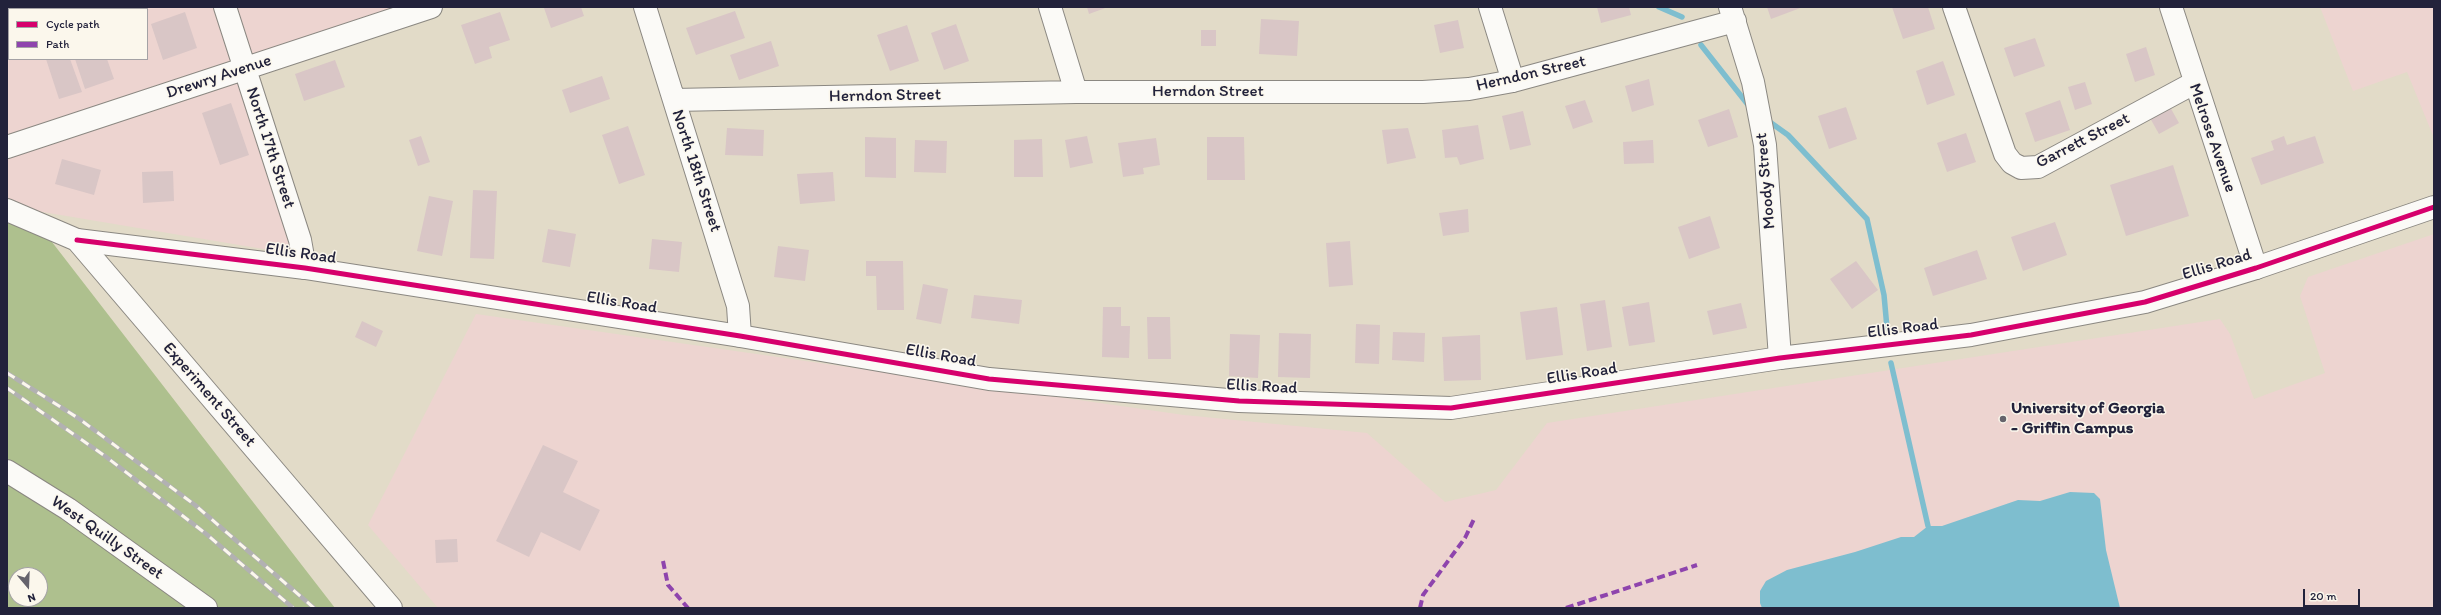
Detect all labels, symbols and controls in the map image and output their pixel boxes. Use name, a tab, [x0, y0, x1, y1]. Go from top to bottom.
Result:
legend	[8, 8, 148, 60]
text: Cycle path	[46, 17, 100, 31]
text: Path	[46, 37, 69, 51]
street label: Drewry Avenue	[164, 50, 274, 104]
street label: Herndon Street	[1474, 51, 1588, 97]
street label: Melrose Avenue	[2184, 81, 2240, 195]
street label: Herndon Street	[1152, 82, 1264, 102]
street label: North 17th Street	[241, 85, 299, 211]
street label: Herndon Street	[829, 85, 941, 107]
street label: North 18th Street	[667, 107, 725, 235]
street label: Garrett Street	[2033, 109, 2133, 173]
street label: Moody Street	[1752, 132, 1780, 230]
street label: Ellis Road	[264, 239, 338, 269]
street label: Ellis Road	[2180, 245, 2254, 285]
street label: Ellis Road	[585, 287, 659, 319]
street label: Ellis Road	[1866, 315, 1940, 343]
street label: Experiment Street	[158, 339, 260, 451]
street label: Ellis Road	[904, 340, 978, 372]
street label: Ellis Road	[1545, 358, 1619, 390]
street label: Ellis Road	[1226, 375, 1298, 399]
place label: University of Georgia - Griffin Campus	[2011, 399, 2165, 439]
marker: University of Georgia - Griffin Campus	[1998, 414, 2008, 424]
street label: West Quilly Street	[47, 492, 167, 584]
north arrow	[8, 567, 48, 607]
scale bar	[2305, 581, 2362, 607]
text: 20 m	[2310, 589, 2337, 603]
text: N	[26, 591, 37, 605]

